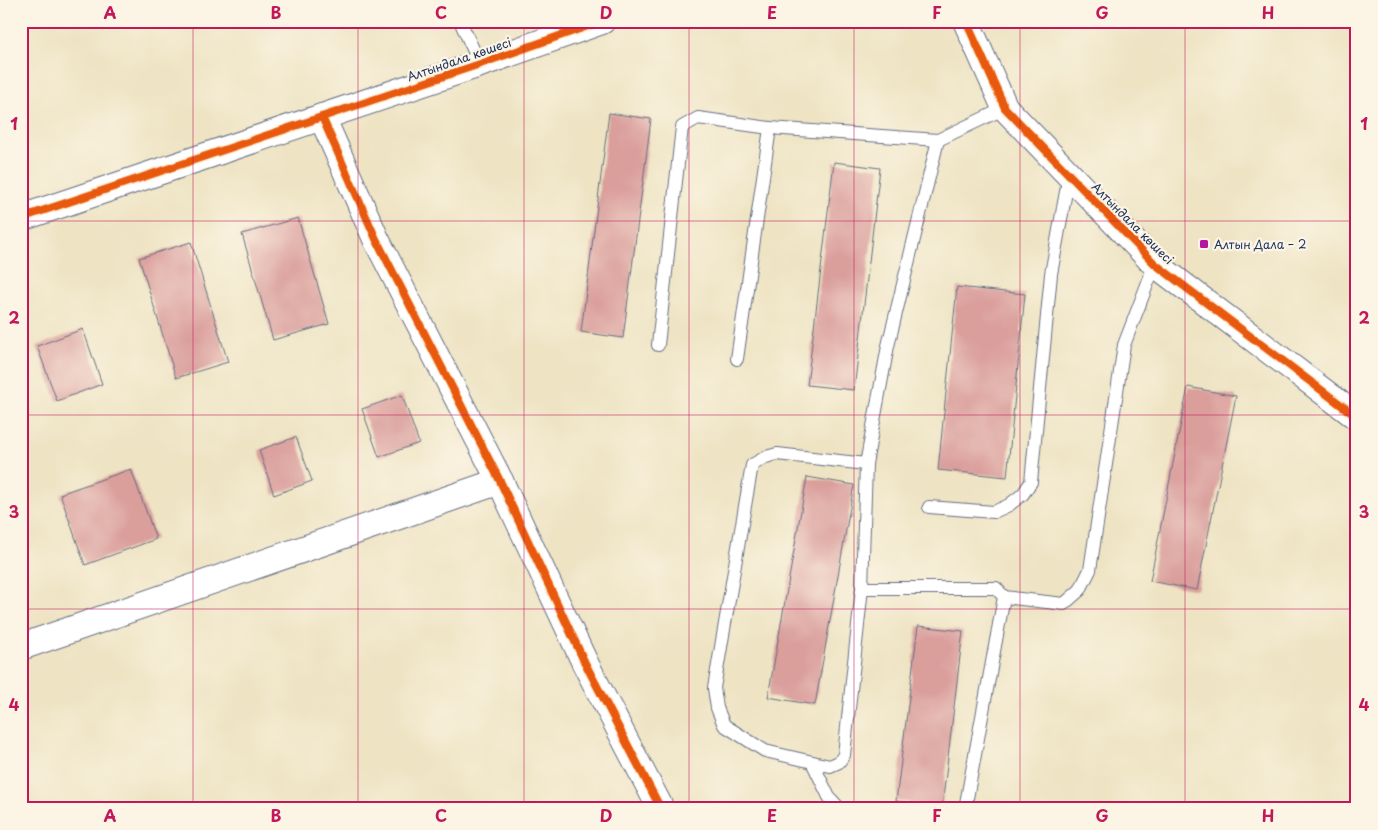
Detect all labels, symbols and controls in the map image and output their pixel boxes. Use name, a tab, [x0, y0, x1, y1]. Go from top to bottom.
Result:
text: A	[104, 0, 117, 24]
text: B	[271, 0, 282, 24]
text: C	[435, 0, 447, 24]
text: D	[600, 0, 612, 24]
text: E	[767, 0, 777, 24]
text: F	[932, 0, 942, 24]
text: G	[1095, 0, 1109, 24]
text: H	[1262, 0, 1274, 24]
street label: Алтындала көшесі	[404, 33, 514, 85]
text: 1	[10, 111, 18, 135]
text: 1	[1360, 111, 1368, 135]
street label: Алтындала көшесі	[1088, 178, 1178, 268]
place label: Алтын Дала – 2	[1214, 235, 1306, 253]
marker: Алтын Дала – 2	[1198, 238, 1210, 250]
text: 2	[8, 305, 20, 329]
text: 2	[1358, 305, 1370, 329]
text: 3	[9, 499, 19, 523]
text: 3	[1359, 499, 1369, 523]
text: 4	[9, 692, 20, 716]
text: 4	[1359, 692, 1370, 716]
text: A	[104, 803, 117, 827]
text: B	[271, 803, 282, 827]
text: C	[435, 803, 447, 827]
text: D	[600, 803, 612, 827]
text: E	[767, 803, 777, 827]
text: F	[932, 803, 942, 827]
text: G	[1095, 803, 1109, 827]
text: H	[1262, 803, 1274, 827]

